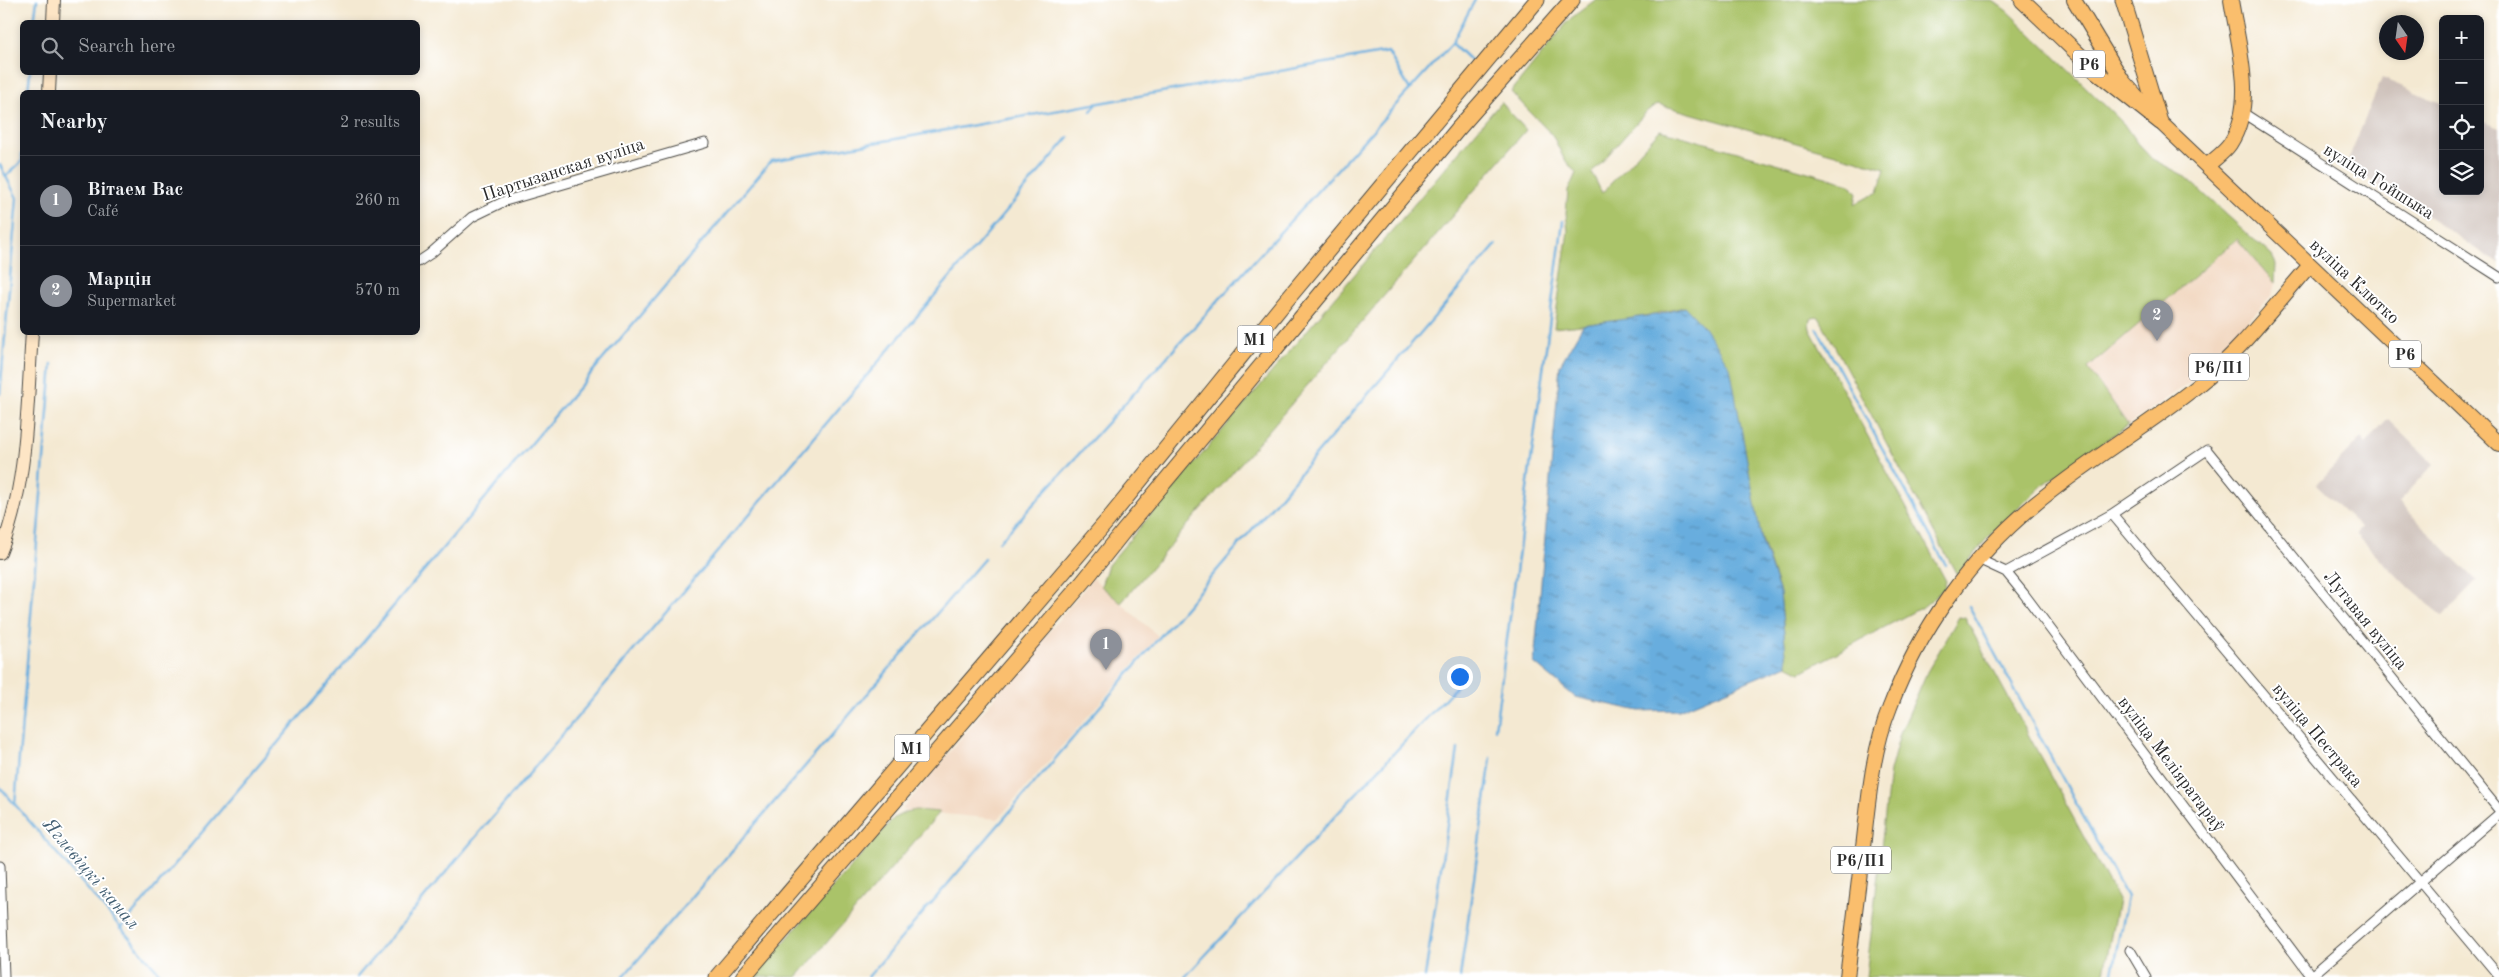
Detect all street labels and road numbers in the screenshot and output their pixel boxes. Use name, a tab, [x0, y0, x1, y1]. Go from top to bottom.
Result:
road number: Р6	[2073, 51, 2105, 78]
street label: Партызанская вуліца	[480, 135, 647, 205]
street label: вуліца Гойшыка	[2320, 141, 2437, 223]
street label: вуліца Клютко	[2306, 236, 2403, 328]
road number: М1	[1238, 326, 1272, 352]
road number: Р6	[2389, 340, 2421, 368]
road number: Р6/П1	[2189, 354, 2249, 381]
street label: Лугавая вуліца	[2320, 568, 2411, 674]
street label: вуліца Пестрака	[2269, 680, 2366, 791]
street label: вуліца Меліяратараў	[2114, 693, 2228, 836]
road number: М1	[894, 734, 930, 761]
road number: Р6/П1	[1831, 846, 1891, 874]

